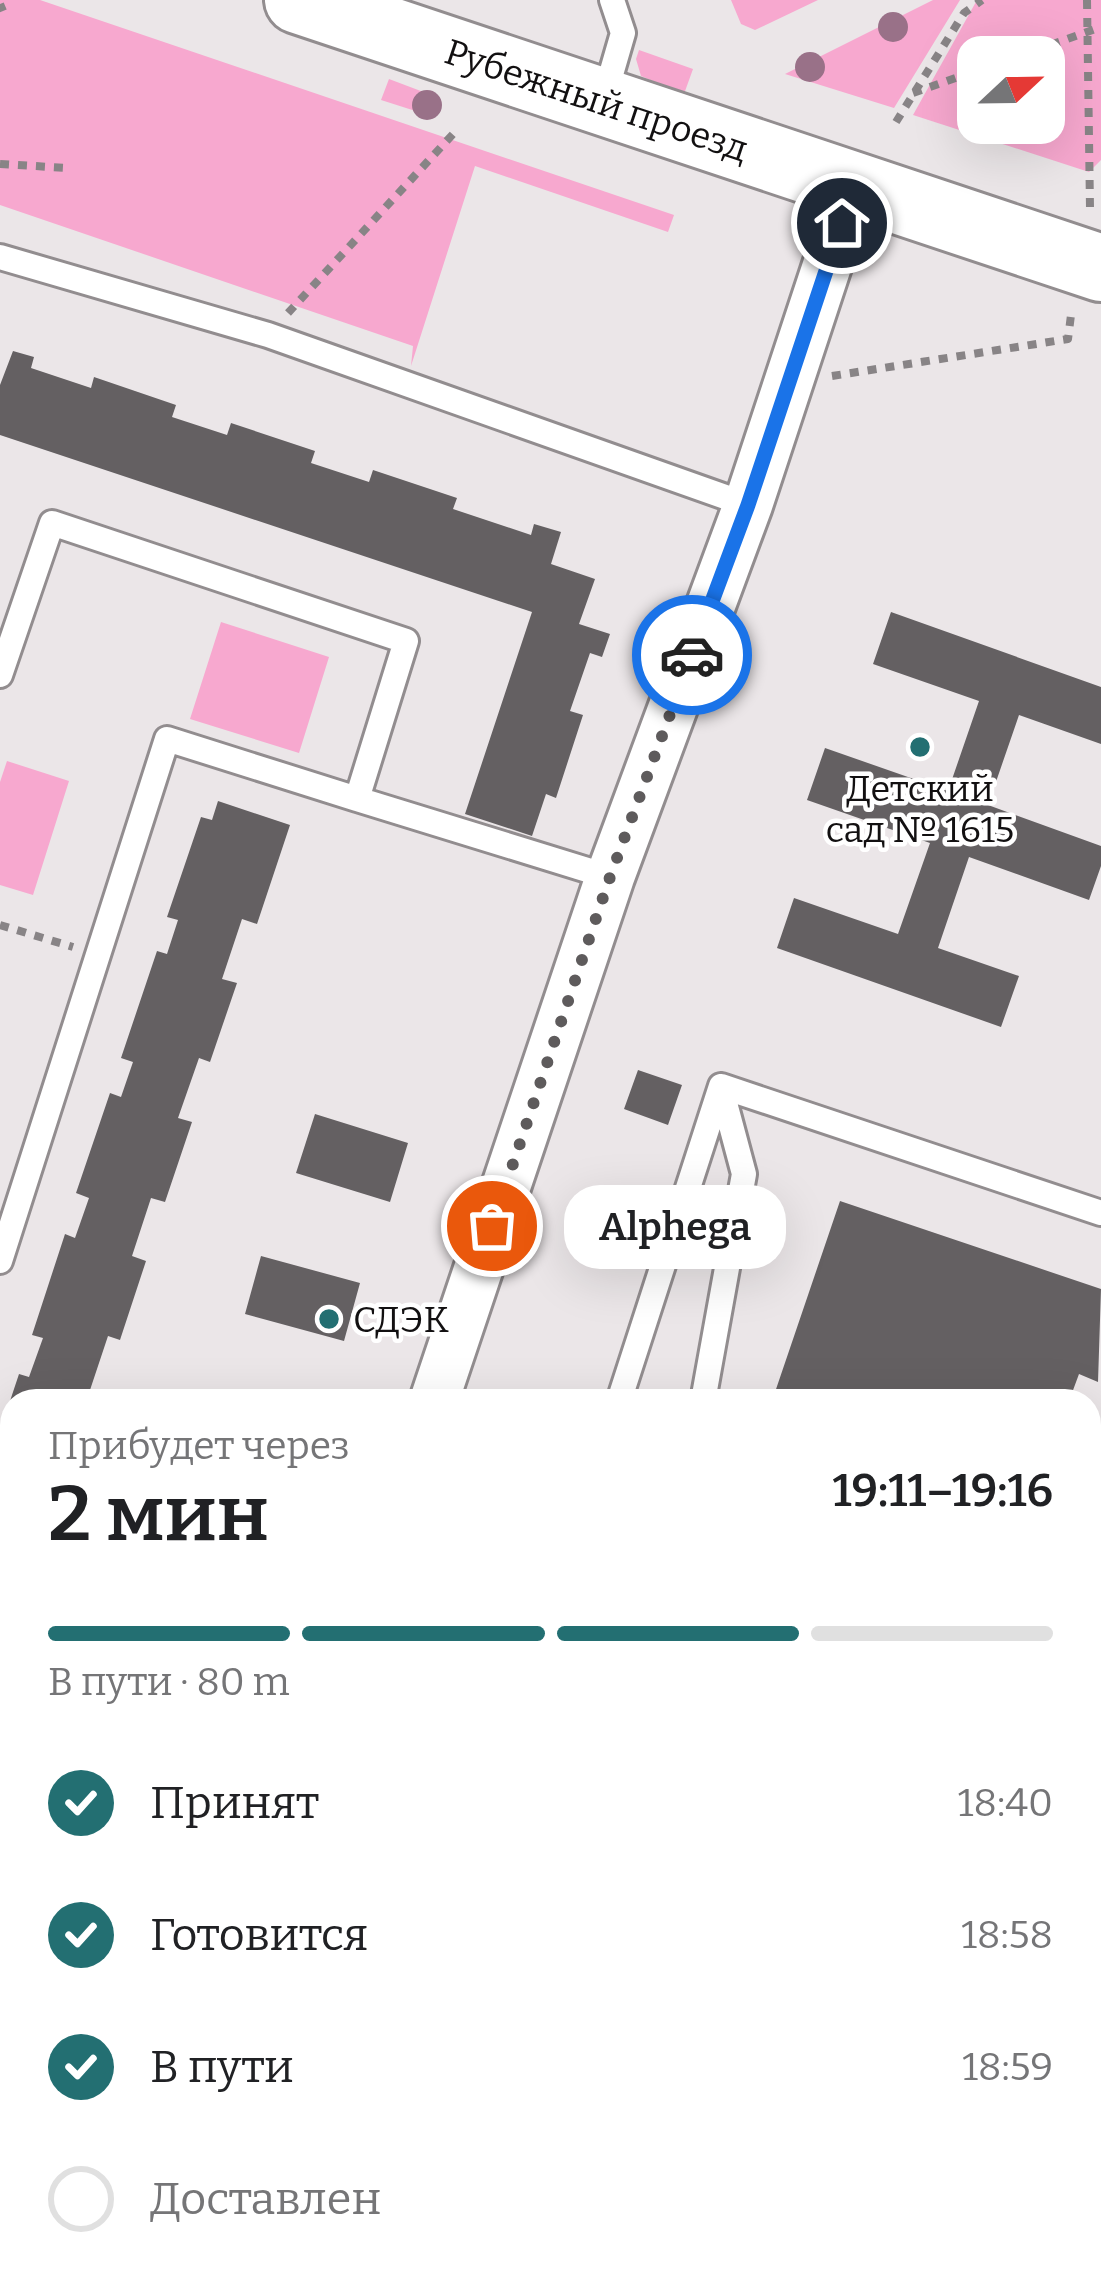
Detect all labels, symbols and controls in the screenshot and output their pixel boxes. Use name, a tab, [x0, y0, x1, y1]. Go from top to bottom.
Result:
street label: Рубежный проезд	[439, 30, 754, 172]
north arrow	[957, 36, 1065, 144]
map controls	[957, 36, 1065, 144]
pin	[791, 172, 893, 274]
icon: home	[809, 190, 875, 256]
courier	[632, 595, 752, 715]
icon: car	[659, 622, 725, 688]
marker: Детский сад № 1615	[907, 734, 933, 760]
place label: Детский сад № 1615	[826, 767, 1014, 852]
pin	[441, 1175, 543, 1277]
callout: Alphega	[564, 1184, 786, 1268]
icon: bag	[459, 1193, 525, 1259]
text: Alphega	[599, 1204, 751, 1250]
place label: СДЭК	[353, 1298, 449, 1342]
marker: СДЭК	[316, 1306, 342, 1332]
text: Прибудет через	[48, 1423, 350, 1469]
text: 19:11–19:16	[833, 1464, 1053, 1518]
text: 2 мин	[48, 1467, 269, 1561]
text: В пути · 80 m	[48, 1659, 290, 1705]
icon: check	[48, 1770, 114, 1836]
text: Принят	[150, 1776, 319, 1830]
text: 18:40	[958, 1780, 1053, 1826]
icon: check	[48, 1902, 114, 1968]
text: Готовится	[150, 1908, 368, 1962]
text: 18:58	[961, 1912, 1053, 1958]
icon: check	[48, 2034, 114, 2100]
text: В пути	[150, 2040, 294, 2094]
text: 18:59	[962, 2044, 1053, 2090]
text: Доставлен	[150, 2172, 381, 2226]

